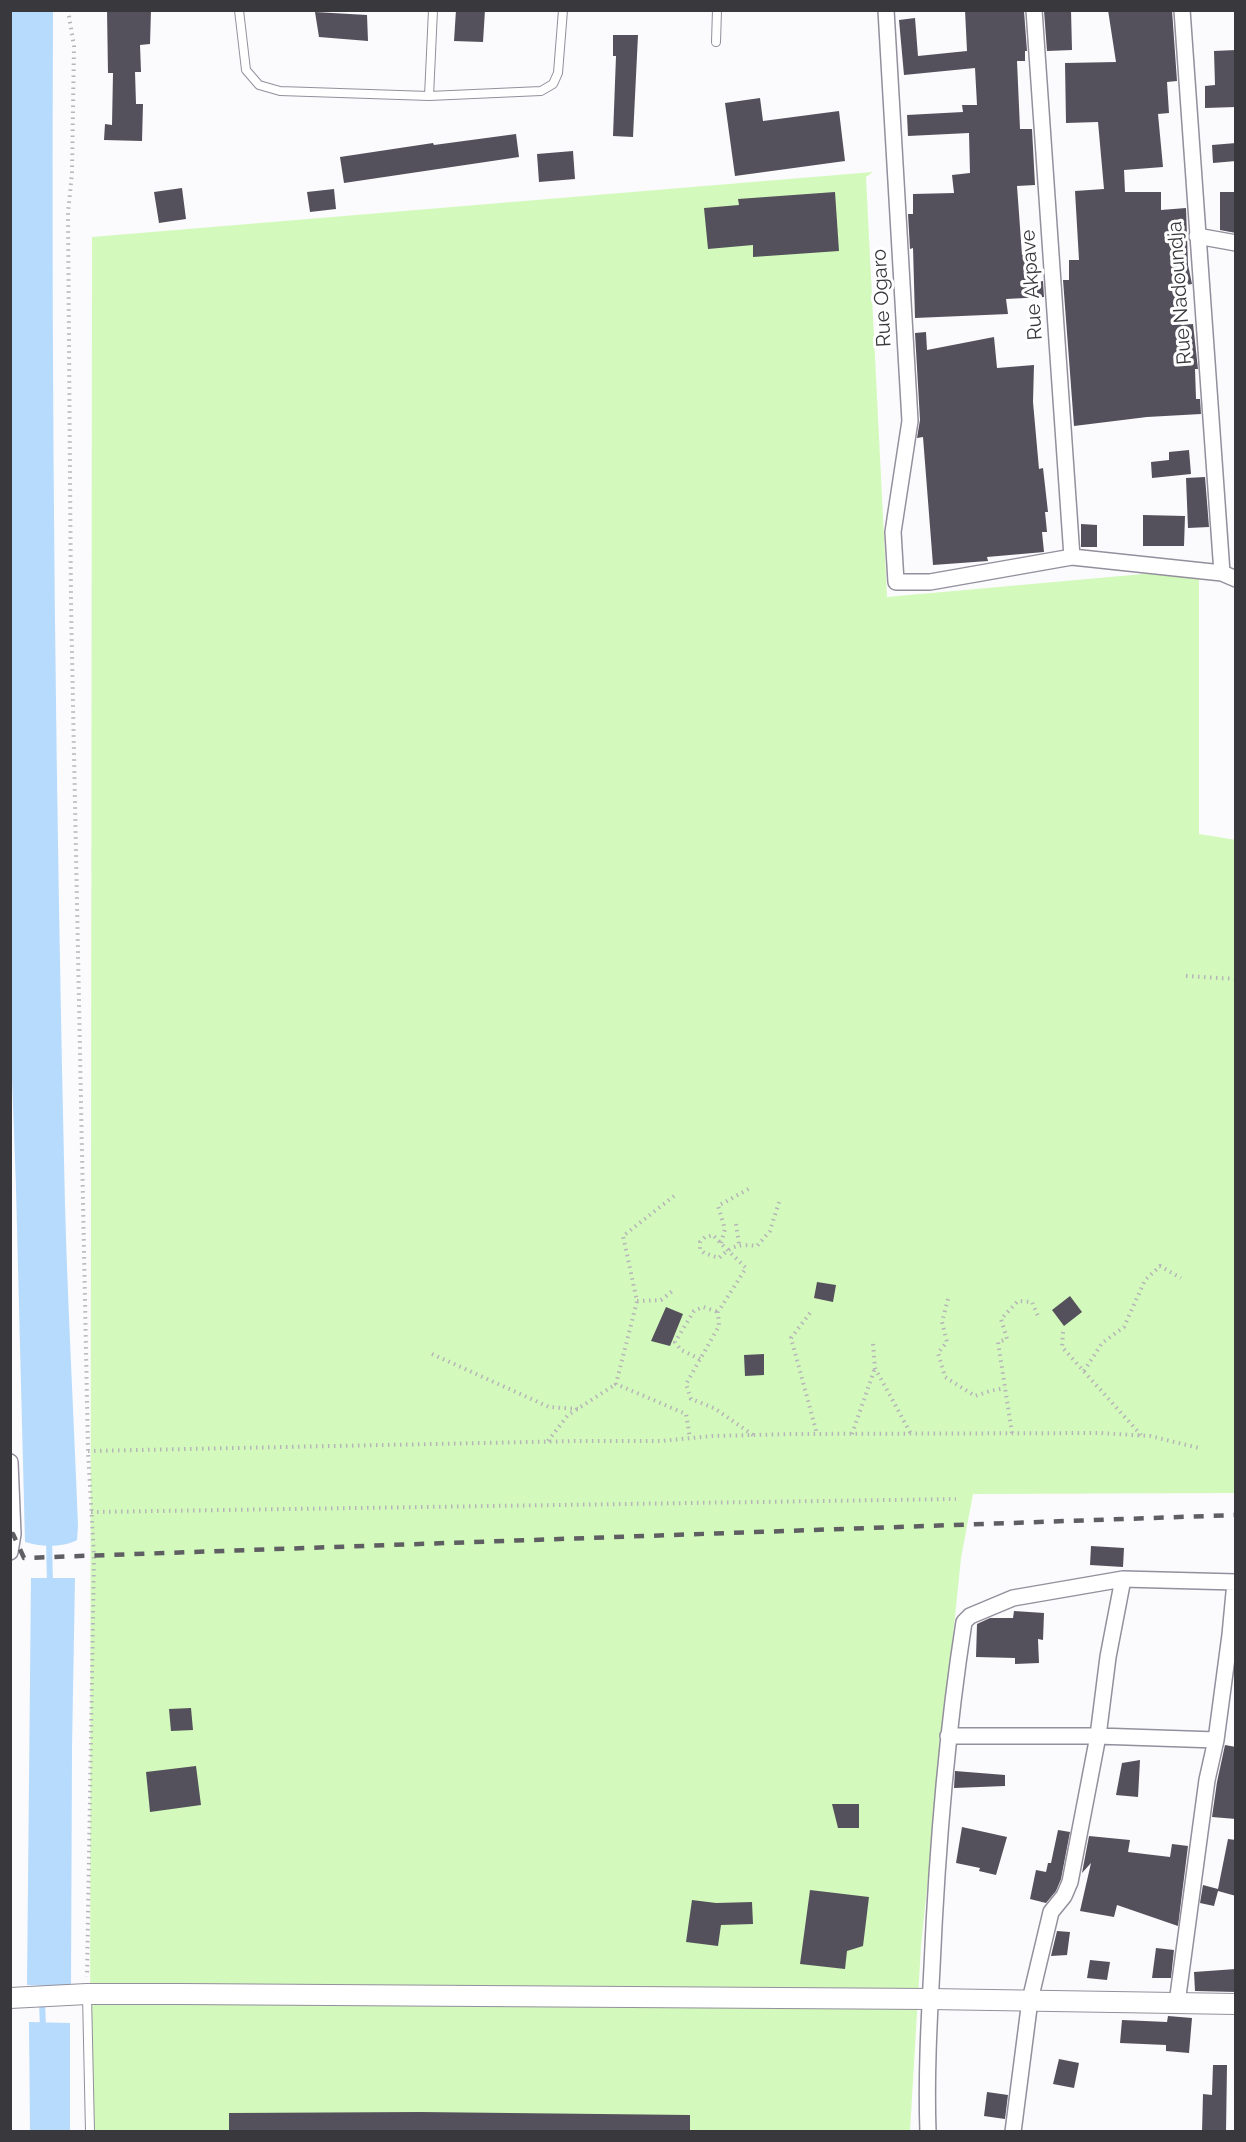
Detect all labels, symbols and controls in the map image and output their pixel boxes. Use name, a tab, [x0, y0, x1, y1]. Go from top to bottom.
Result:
street label: Rue Nadoundja	[1163, 221, 1197, 365]
street label: Rue Akpave	[1016, 229, 1048, 341]
street label: Rue Ogaro	[867, 248, 897, 348]

